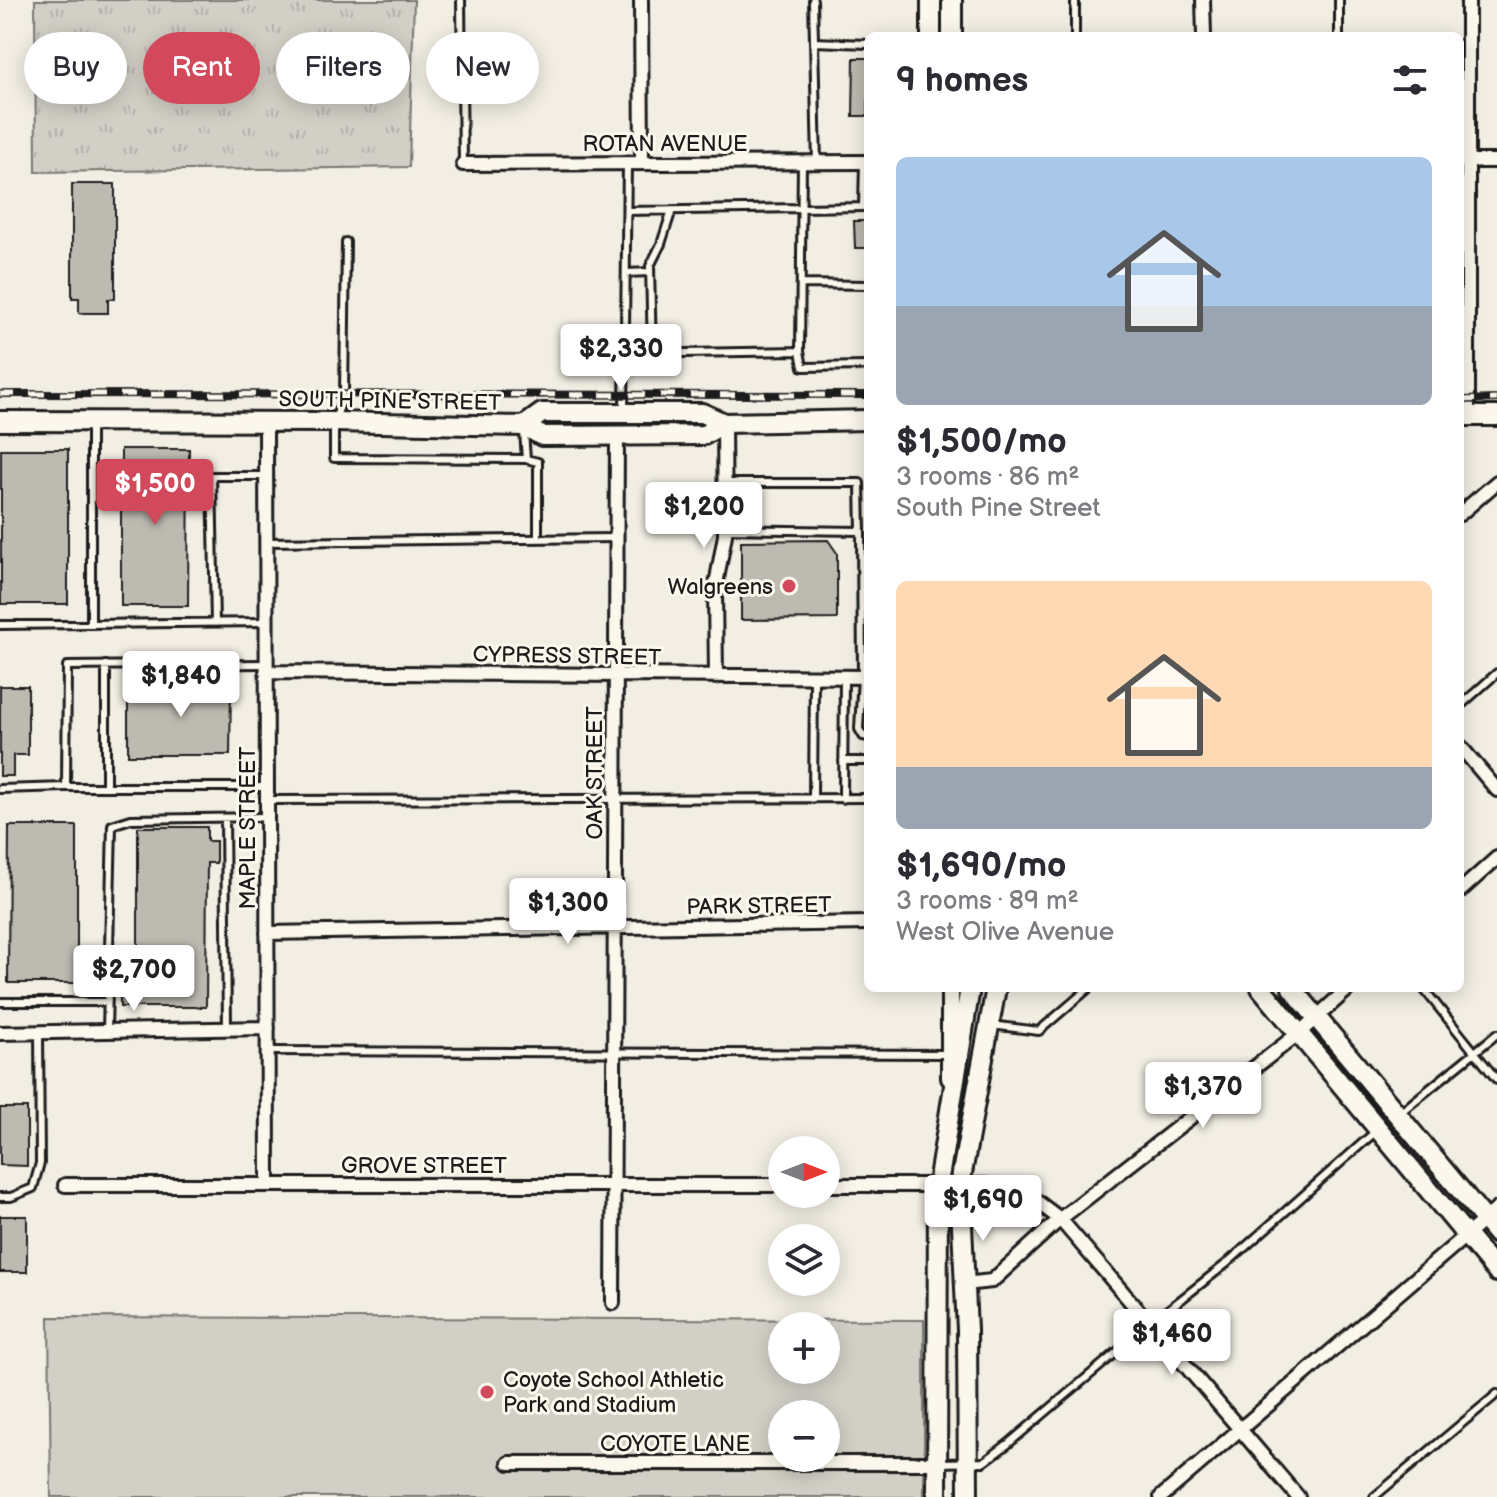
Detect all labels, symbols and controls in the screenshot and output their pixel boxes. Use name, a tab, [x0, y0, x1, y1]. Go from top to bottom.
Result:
chip: Buy	[24, 32, 127, 104]
chip: Rent	[143, 32, 260, 104]
chip: Filters	[276, 32, 410, 104]
chip: New	[426, 32, 539, 104]
icon: filters	[1388, 58, 1432, 102]
text: 9 homes	[896, 60, 1028, 101]
street label: ROTAN AVENUE	[582, 131, 748, 158]
icon: home	[1092, 209, 1236, 353]
pin: $2,330	[556, 324, 686, 392]
text: $2,330	[578, 334, 664, 365]
street label: SOUTH PINE STREET	[278, 386, 502, 417]
text: $1,500/mo	[896, 421, 1067, 462]
pin: $1,500	[90, 459, 220, 527]
text: 3 rooms · 86 m²	[896, 462, 1080, 493]
text: $1,500	[114, 469, 196, 500]
pin: $1,200	[639, 482, 769, 550]
text: $1,200	[663, 492, 745, 523]
text: South Pine Street	[896, 493, 1101, 524]
place label: Walgreens	[667, 574, 773, 601]
marker: Walgreens	[780, 577, 798, 595]
icon: home	[1092, 633, 1236, 777]
street label: CYPRESS STREET	[472, 641, 661, 672]
pin: $1,840	[116, 651, 246, 719]
text: $1,840	[141, 661, 222, 692]
street label: OAK STREET	[582, 706, 609, 840]
street label: MAPLE STREET	[235, 747, 262, 909]
text: $1,690/mo	[896, 845, 1066, 886]
pin: $1,300	[503, 878, 633, 946]
text: 3 rooms · 89 m²	[896, 886, 1079, 917]
text: $1,300	[527, 888, 609, 919]
street label: PARK STREET	[686, 892, 832, 921]
text: West Olive Avenue	[896, 917, 1114, 948]
pin: $2,700	[69, 945, 199, 1013]
text: $2,700	[91, 955, 177, 986]
pin: $1,370	[1138, 1062, 1268, 1130]
text: $1,370	[1163, 1072, 1243, 1103]
north arrow	[768, 1136, 840, 1208]
map controls	[768, 1136, 840, 1472]
street label: GROVE STREET	[341, 1153, 507, 1180]
pin: $1,690	[918, 1175, 1048, 1243]
text: $1,690	[942, 1185, 1024, 1216]
button: layers	[768, 1224, 840, 1296]
pin: $1,460	[1107, 1309, 1237, 1377]
button: +	[768, 1312, 840, 1384]
text: $1,460	[1131, 1319, 1213, 1350]
place label: Coyote School Athletic Park and Stadium	[503, 1367, 724, 1419]
marker: Coyote School Athletic Park and Stadium	[478, 1383, 496, 1401]
button: −	[768, 1400, 840, 1472]
street label: COYOTE LANE	[600, 1431, 750, 1458]

